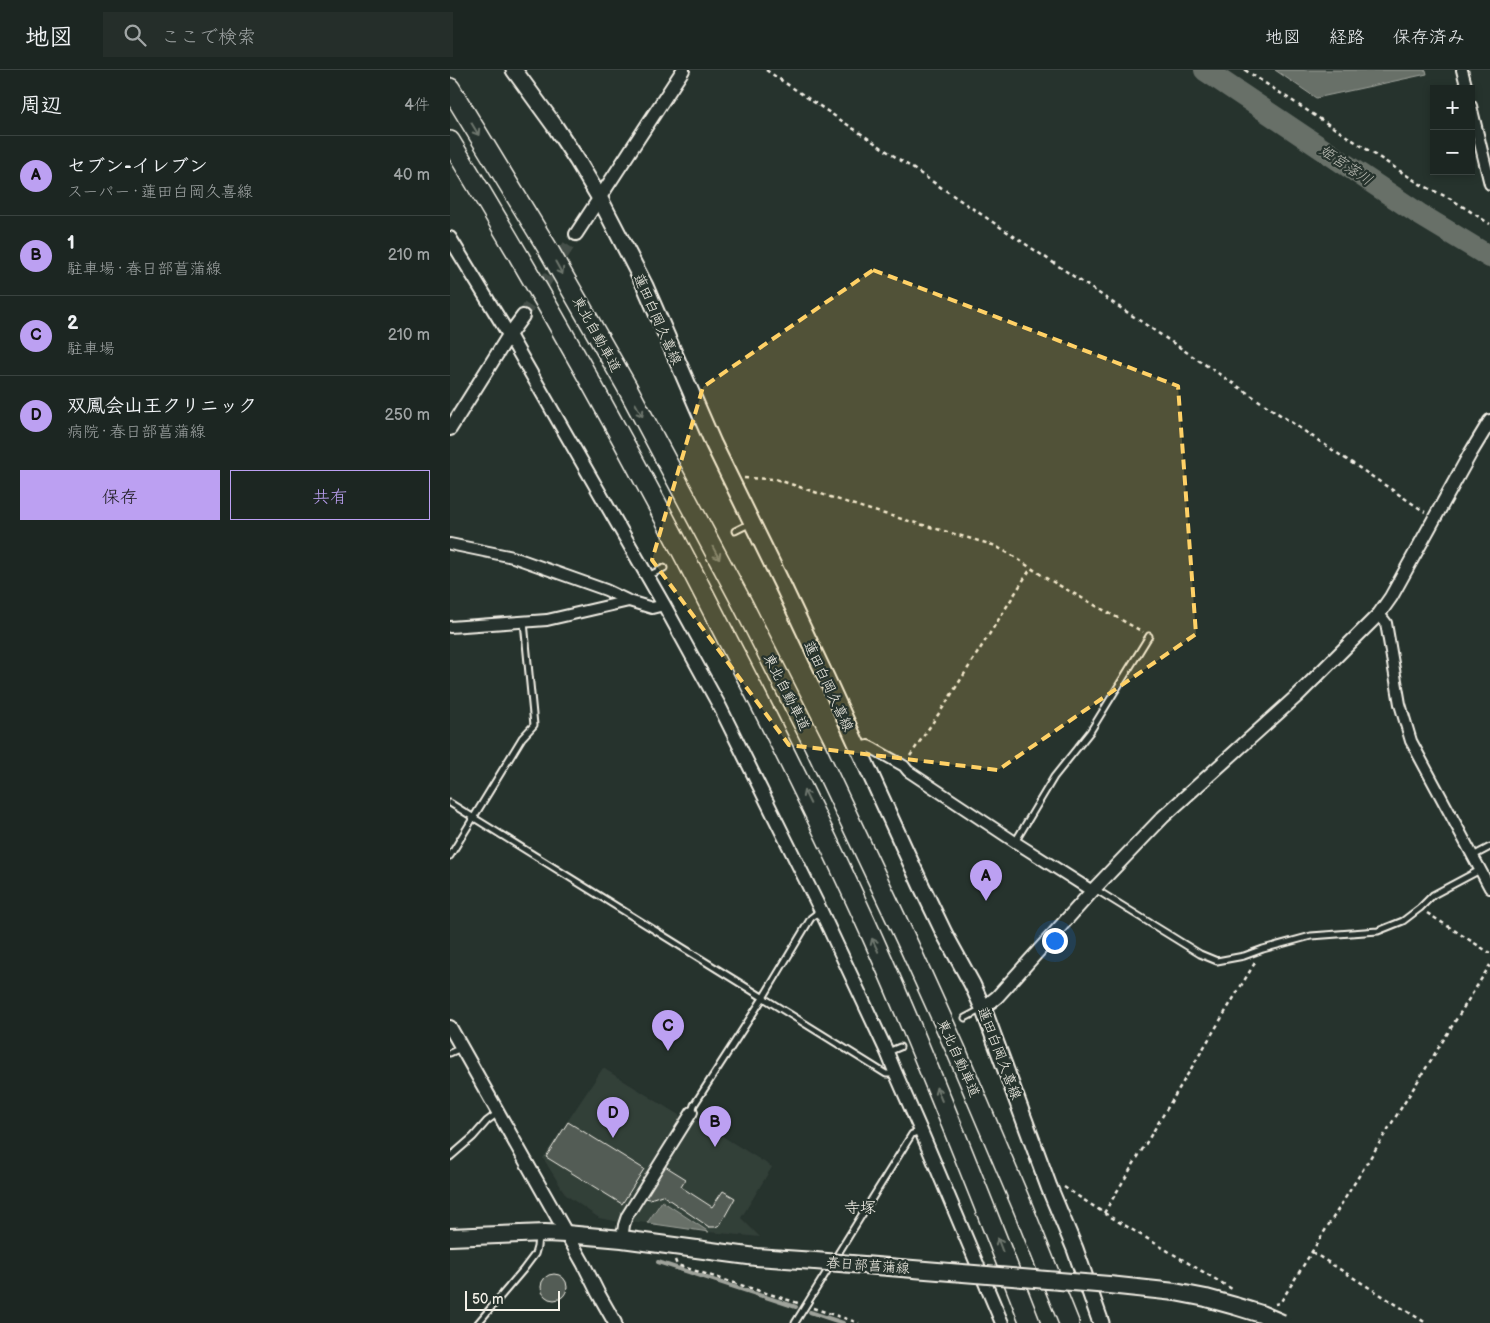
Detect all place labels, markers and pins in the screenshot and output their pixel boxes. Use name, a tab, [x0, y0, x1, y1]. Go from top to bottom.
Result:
pin: A	[970, 860, 1002, 901]
pin: C	[652, 1010, 684, 1051]
pin: D	[597, 1097, 629, 1138]
pin: B	[699, 1106, 731, 1147]

